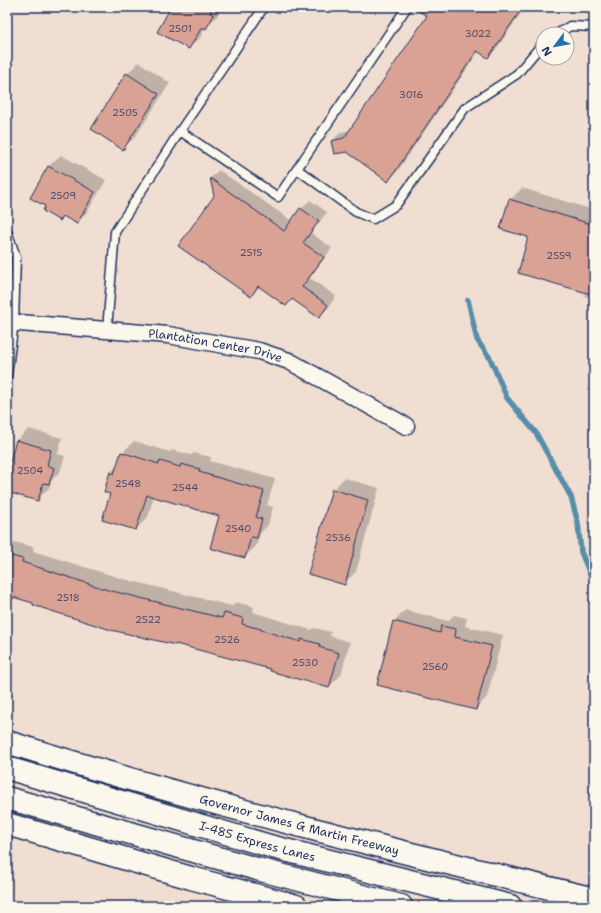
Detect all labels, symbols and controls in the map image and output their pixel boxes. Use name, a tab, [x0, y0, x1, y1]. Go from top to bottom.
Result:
house number: 2501	[168, 22, 192, 35]
north arrow	[535, 26, 575, 66]
house number: 3022	[465, 27, 491, 40]
text: N	[538, 43, 556, 59]
house number: 3016	[399, 88, 423, 101]
house number: 2505	[112, 106, 138, 119]
house number: 2509	[50, 189, 76, 202]
house number: 2515	[240, 246, 262, 259]
house number: 2559	[546, 249, 572, 262]
street label: Plantation Center Drive	[148, 325, 285, 366]
house number: 2504	[17, 464, 43, 477]
house number: 2548	[115, 477, 141, 490]
house number: 2544	[172, 481, 198, 494]
house number: 2540	[225, 522, 251, 535]
house number: 2536	[325, 531, 351, 544]
house number: 2518	[56, 591, 80, 604]
house number: 2522	[135, 613, 161, 626]
house number: 2526	[214, 633, 240, 646]
house number: 2530	[292, 656, 318, 669]
house number: 2560	[422, 660, 448, 673]
street label: Governor James G Martin Freeway	[198, 791, 401, 859]
street label: I-485 Express Lanes	[197, 818, 317, 865]

